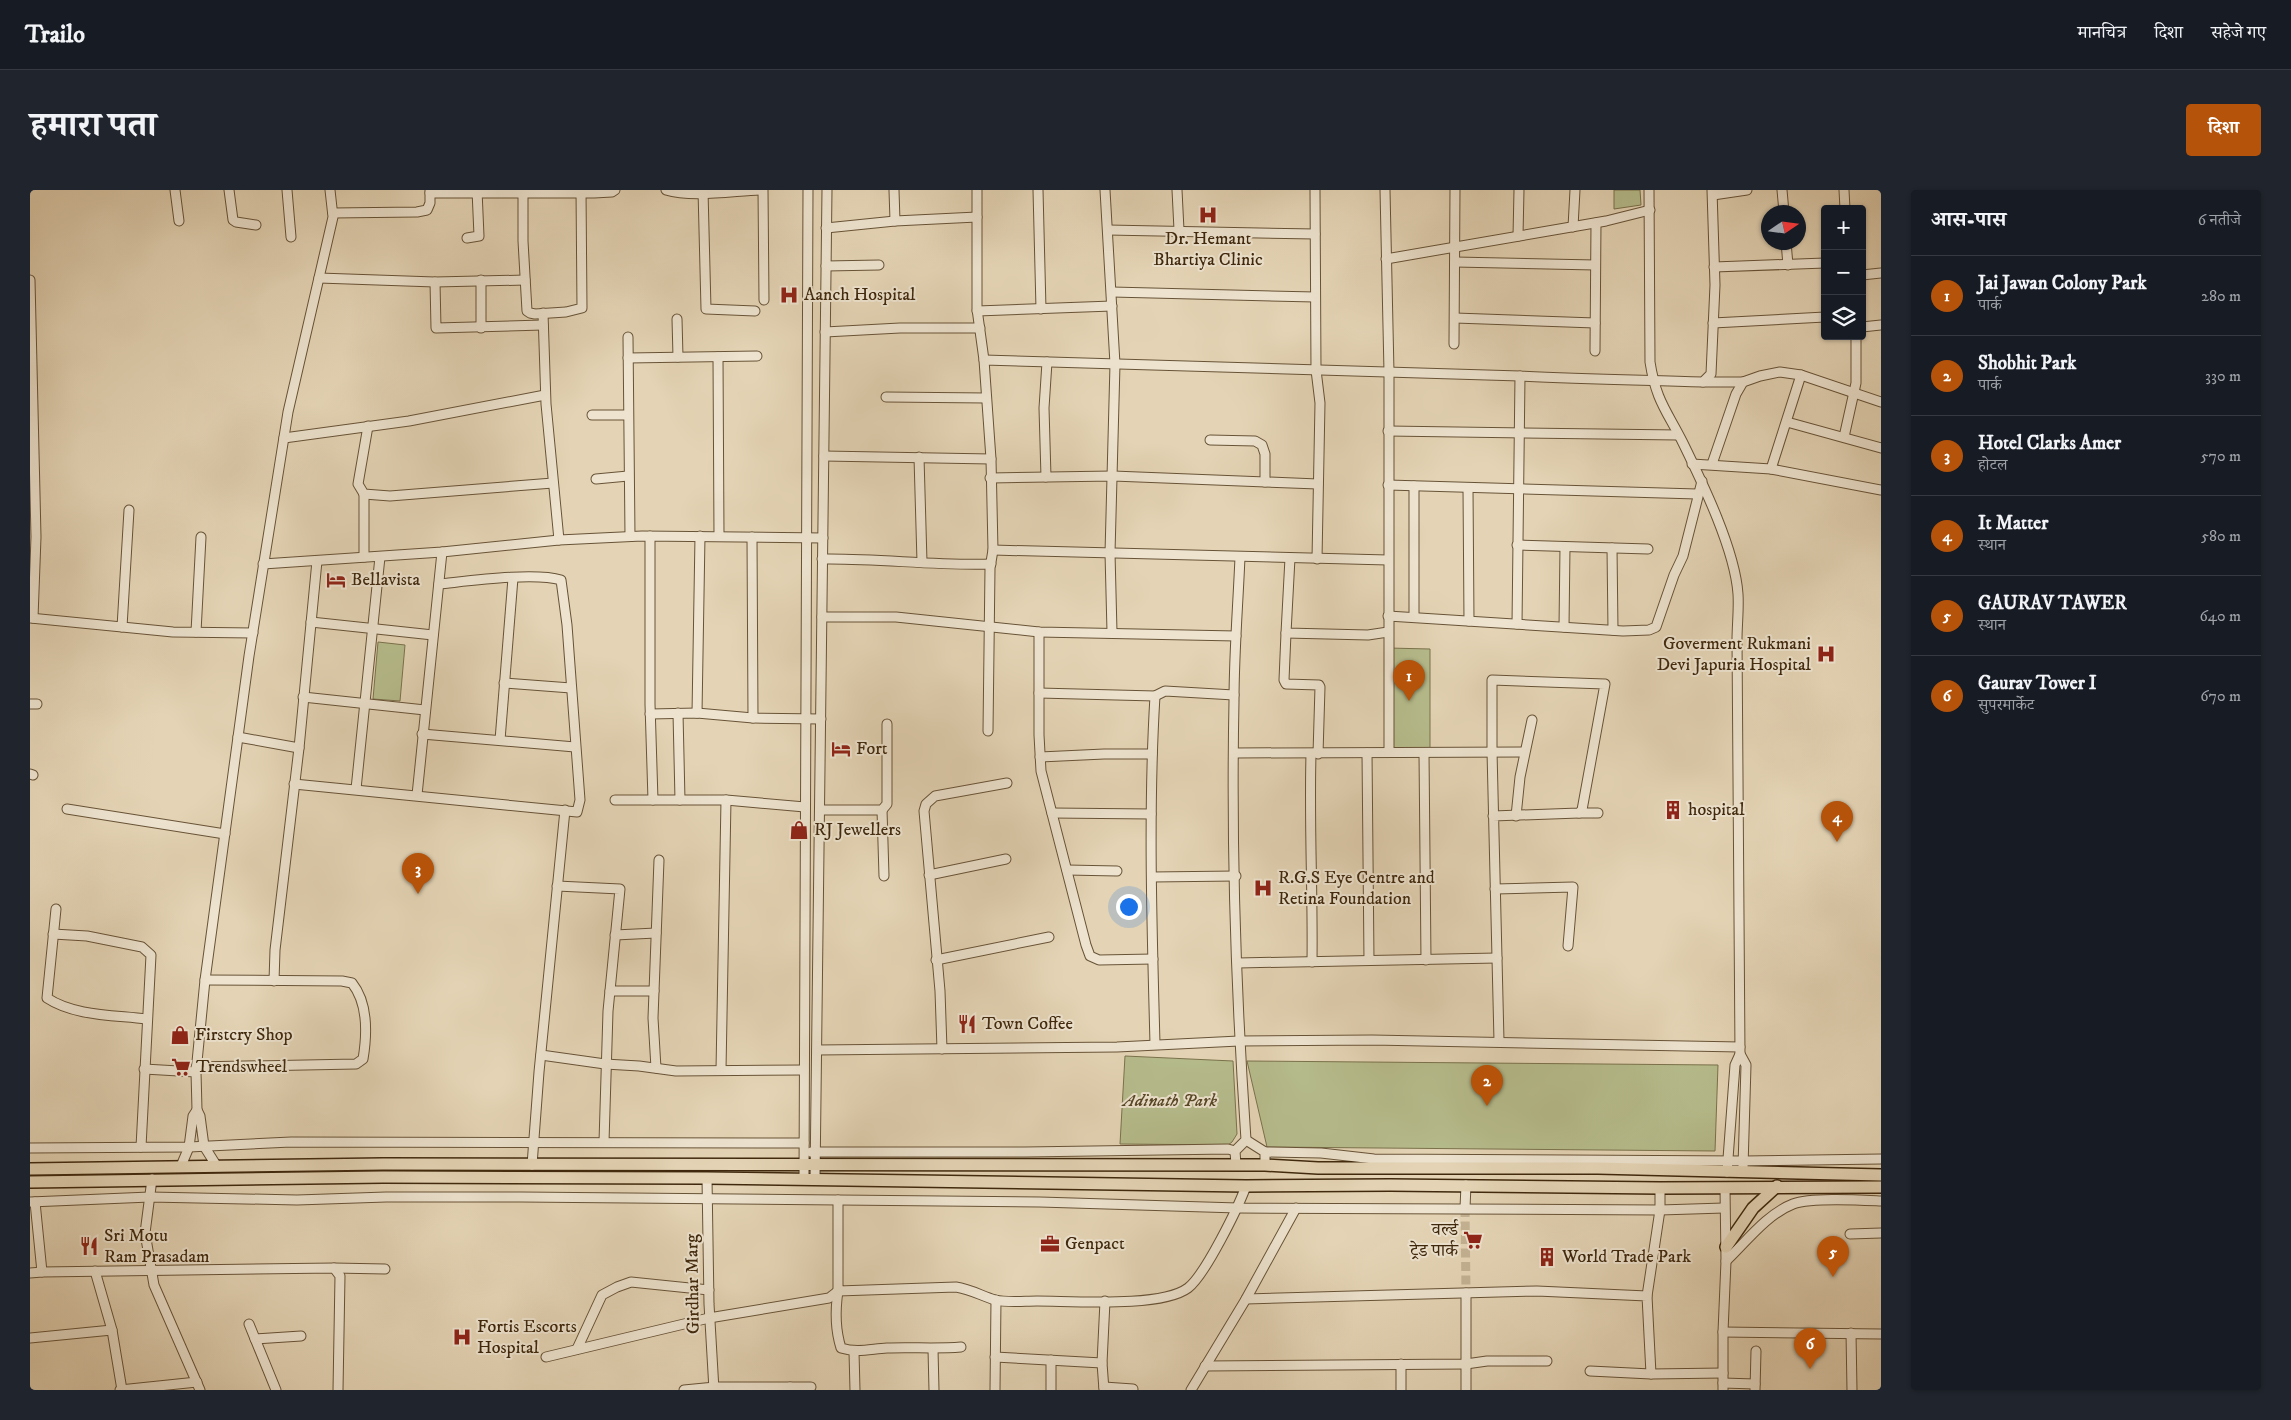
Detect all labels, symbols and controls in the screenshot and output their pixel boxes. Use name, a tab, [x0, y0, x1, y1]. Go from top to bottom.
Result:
text: Trailo	[25, 20, 85, 50]
text: मानचित्र	[2078, 22, 2126, 44]
text: दिशा	[2154, 22, 2183, 44]
text: सहेजे गए	[2211, 22, 2266, 44]
text: हमारा पता	[30, 104, 157, 148]
button: दिशा	[2186, 104, 2261, 156]
hospital icon: Dr. Hemant Bhartiya Clinic	[1197, 204, 1219, 226]
north arrow	[1761, 205, 1806, 250]
map controls	[1821, 205, 1866, 340]
button: +	[1821, 205, 1866, 250]
text: आस-पास	[1931, 207, 2006, 233]
text: 6 नतीजे	[2198, 210, 2241, 230]
place label: Dr. Hemant Bhartiya Clinic	[1153, 228, 1263, 271]
button: −	[1821, 250, 1866, 295]
text: Jai Jawan Colony Park	[1978, 272, 2147, 295]
hospital icon: Aanch Hospital	[778, 284, 800, 306]
place label: Aanch Hospital	[804, 284, 916, 306]
text: 1	[1944, 286, 1950, 306]
text: 280 m	[2201, 286, 2241, 306]
button: layers	[1821, 295, 1866, 340]
text: पार्क	[1978, 295, 2002, 315]
text: Shobhit Park	[1978, 352, 2076, 375]
text: 2	[1943, 366, 1951, 386]
text: 330 m	[2205, 366, 2241, 386]
text: पार्क	[1978, 375, 2002, 395]
text: Hotel Clarks Amer	[1978, 432, 2121, 455]
text: 3	[1944, 446, 1950, 466]
text: 570 m	[2201, 446, 2241, 466]
text: होटल	[1978, 455, 2007, 475]
text: It Matter	[1978, 512, 2048, 535]
text: 4	[1942, 526, 1952, 546]
text: 580 m	[2201, 526, 2241, 546]
text: स्थान	[1978, 535, 2006, 555]
hotel icon: Bellavista	[325, 569, 347, 591]
place label: Bellavista	[351, 569, 421, 591]
text: GAURAV TAWER	[1978, 592, 2127, 615]
text: 5	[1943, 606, 1951, 626]
text: 640 m	[2199, 606, 2241, 626]
text: स्थान	[1978, 615, 2006, 635]
place label: Goverment Rukmani Devi Japuria Hospital	[1657, 633, 1812, 676]
hospital icon: Goverment Rukmani Devi Japuria Hospital	[1815, 643, 1837, 665]
pin: 1	[1393, 660, 1425, 701]
text: Gaurav Tower I	[1978, 672, 2097, 695]
text: 6	[1943, 686, 1951, 706]
text: 670 m	[2200, 686, 2241, 706]
text: सुपरमार्केट	[1978, 695, 2034, 715]
hotel icon: Fort	[830, 738, 852, 760]
place label: Fort	[856, 738, 888, 760]
building icon: hospital	[1662, 799, 1684, 821]
place label: hospital	[1688, 799, 1745, 821]
pin: 4	[1821, 801, 1853, 842]
shop icon: RJ Jewellers	[788, 819, 810, 841]
place label: RJ Jewellers	[814, 819, 901, 841]
pin: 3	[402, 853, 434, 894]
place label: R.G.S Eye Centre and Retina Foundation	[1278, 867, 1435, 910]
hospital icon: R.G.S Eye Centre and Retina Foundation	[1252, 877, 1274, 899]
your location	[1116, 894, 1142, 920]
restaurant icon: Town Coffee	[956, 1013, 978, 1035]
place label: Town Coffee	[982, 1013, 1073, 1035]
shop icon: Firstcry Shop	[169, 1024, 191, 1046]
place label: Firstcry Shop	[195, 1024, 293, 1046]
supermarket icon: Trendswheel	[170, 1056, 192, 1078]
place label: Trendswheel	[196, 1056, 288, 1078]
pin: 2	[1471, 1065, 1503, 1106]
park label: Adinath Park	[1121, 1090, 1217, 1112]
place label: वर्ल्ड ट्रेड पार्क	[1409, 1219, 1460, 1262]
place label: Sri Motu Ram Prasadam	[104, 1225, 210, 1268]
supermarket icon: वर्ल्ड ट्रेड पार्क	[1462, 1229, 1484, 1251]
office icon: Genpact	[1039, 1233, 1061, 1255]
place label: Genpact	[1065, 1233, 1125, 1255]
street label: Girdhar Marg	[681, 1234, 705, 1334]
restaurant icon: Sri Motu Ram Prasadam	[78, 1235, 100, 1257]
pin: 5	[1817, 1236, 1849, 1277]
building icon: World Trade Park	[1536, 1246, 1558, 1268]
place label: World Trade Park	[1561, 1246, 1691, 1268]
place label: Fortis Escorts Hospital	[477, 1316, 577, 1359]
hospital icon: Fortis Escorts Hospital	[451, 1326, 473, 1348]
pin: 6	[1794, 1328, 1826, 1369]

